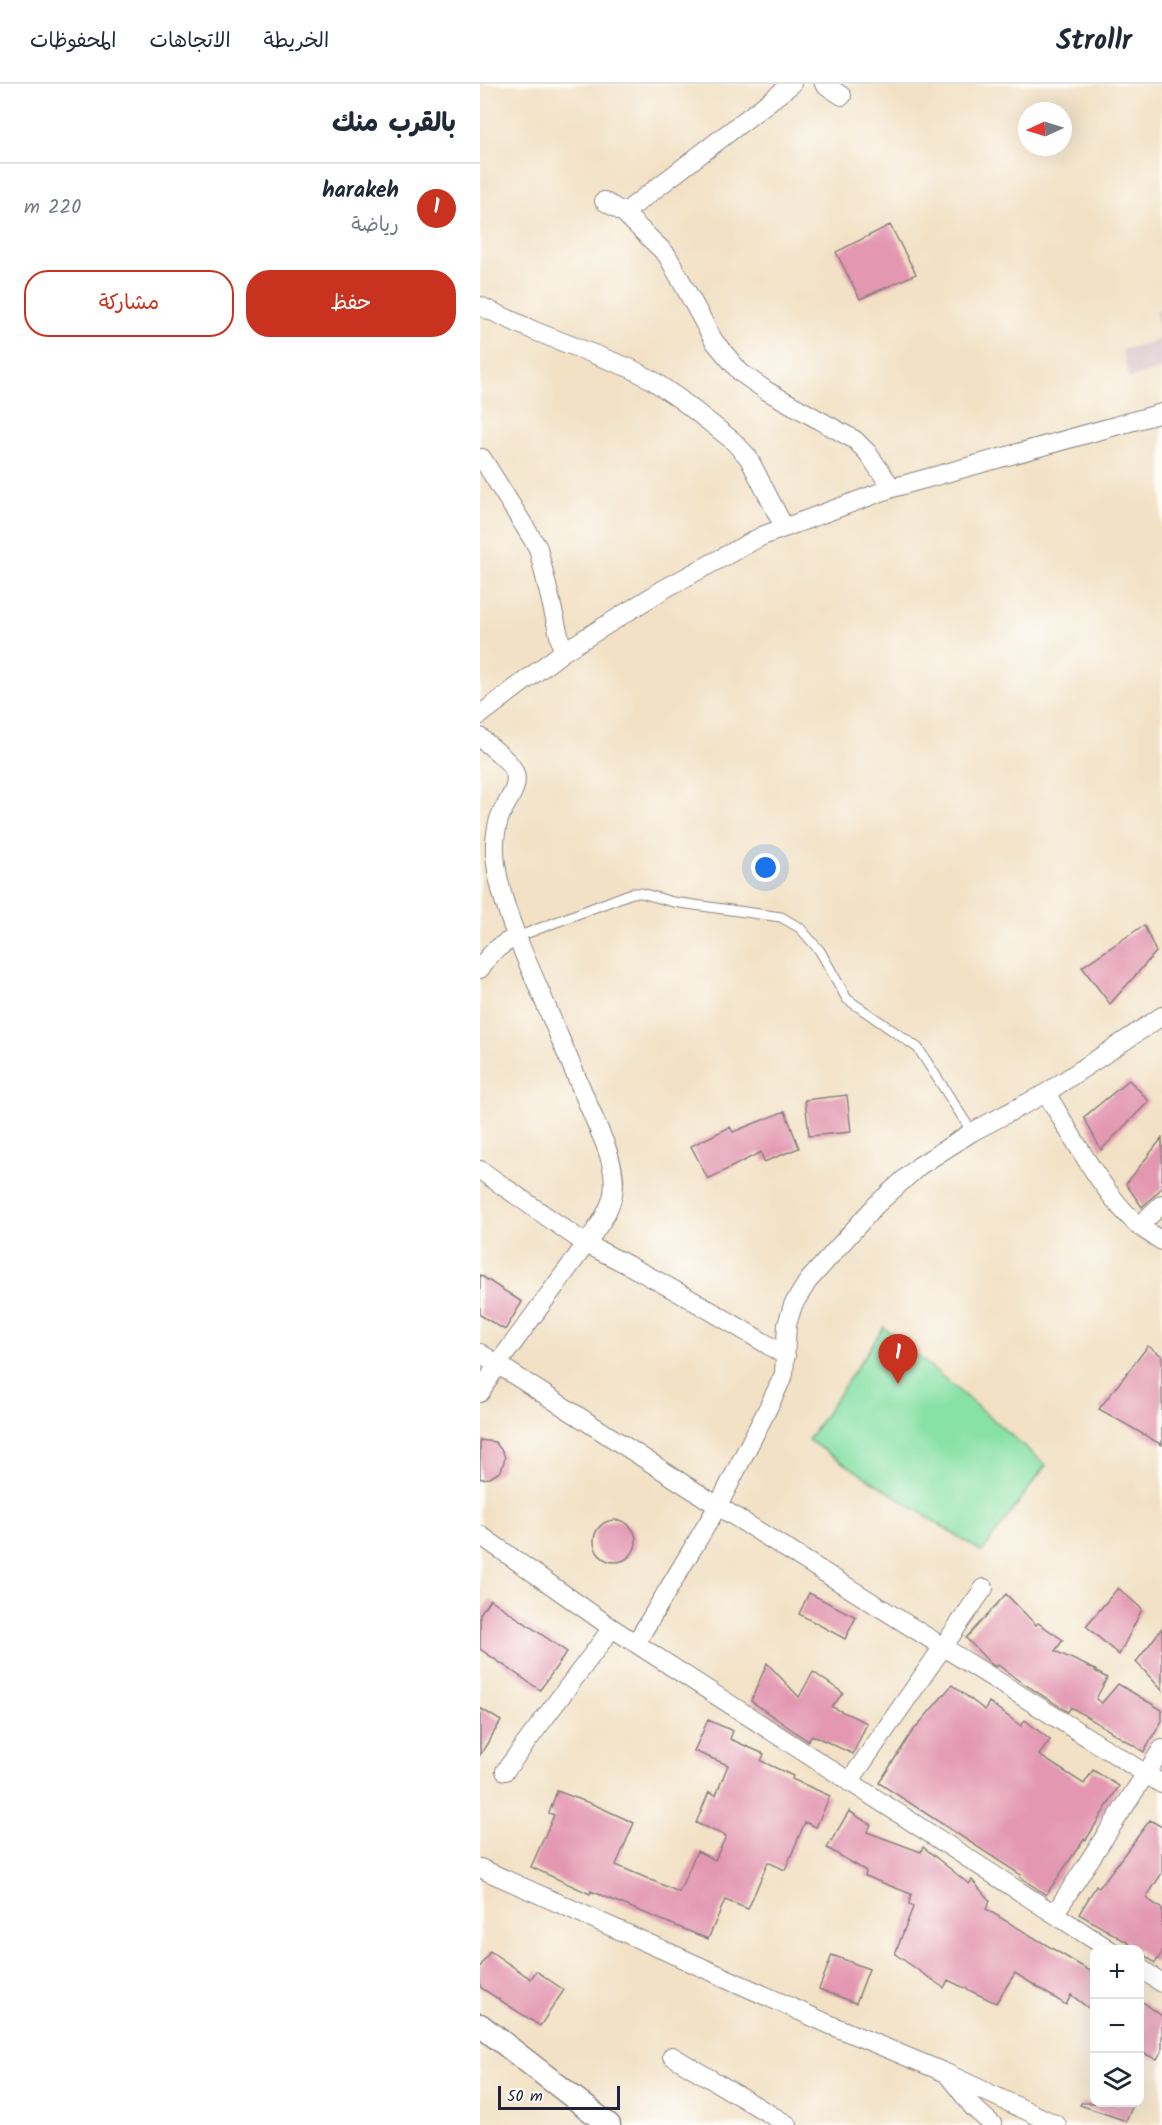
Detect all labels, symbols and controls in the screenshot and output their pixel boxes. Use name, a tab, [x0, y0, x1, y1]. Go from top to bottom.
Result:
text: Strollr	[1056, 19, 1132, 64]
text: المحفوظات	[30, 25, 116, 58]
text: الاتجاهات	[149, 25, 231, 58]
text: الخريطة	[264, 25, 329, 58]
north arrow	[1018, 102, 1072, 156]
text: بالقرب منك	[332, 103, 456, 145]
text: harakeh	[322, 174, 399, 209]
text: 220 m	[24, 192, 81, 224]
text: 1	[433, 192, 440, 224]
text: رياضة	[351, 210, 399, 242]
button: مشاركة	[24, 270, 234, 337]
button: حفظ	[246, 270, 456, 337]
your location	[751, 853, 780, 882]
pin: 1	[878, 1334, 918, 1384]
map controls	[1090, 1945, 1144, 2107]
button: +	[1090, 1945, 1144, 1999]
button: −	[1090, 1999, 1144, 2053]
button: layers	[1090, 2053, 1144, 2107]
scale bar	[498, 2083, 620, 2110]
text: 50 m	[507, 2084, 543, 2109]

